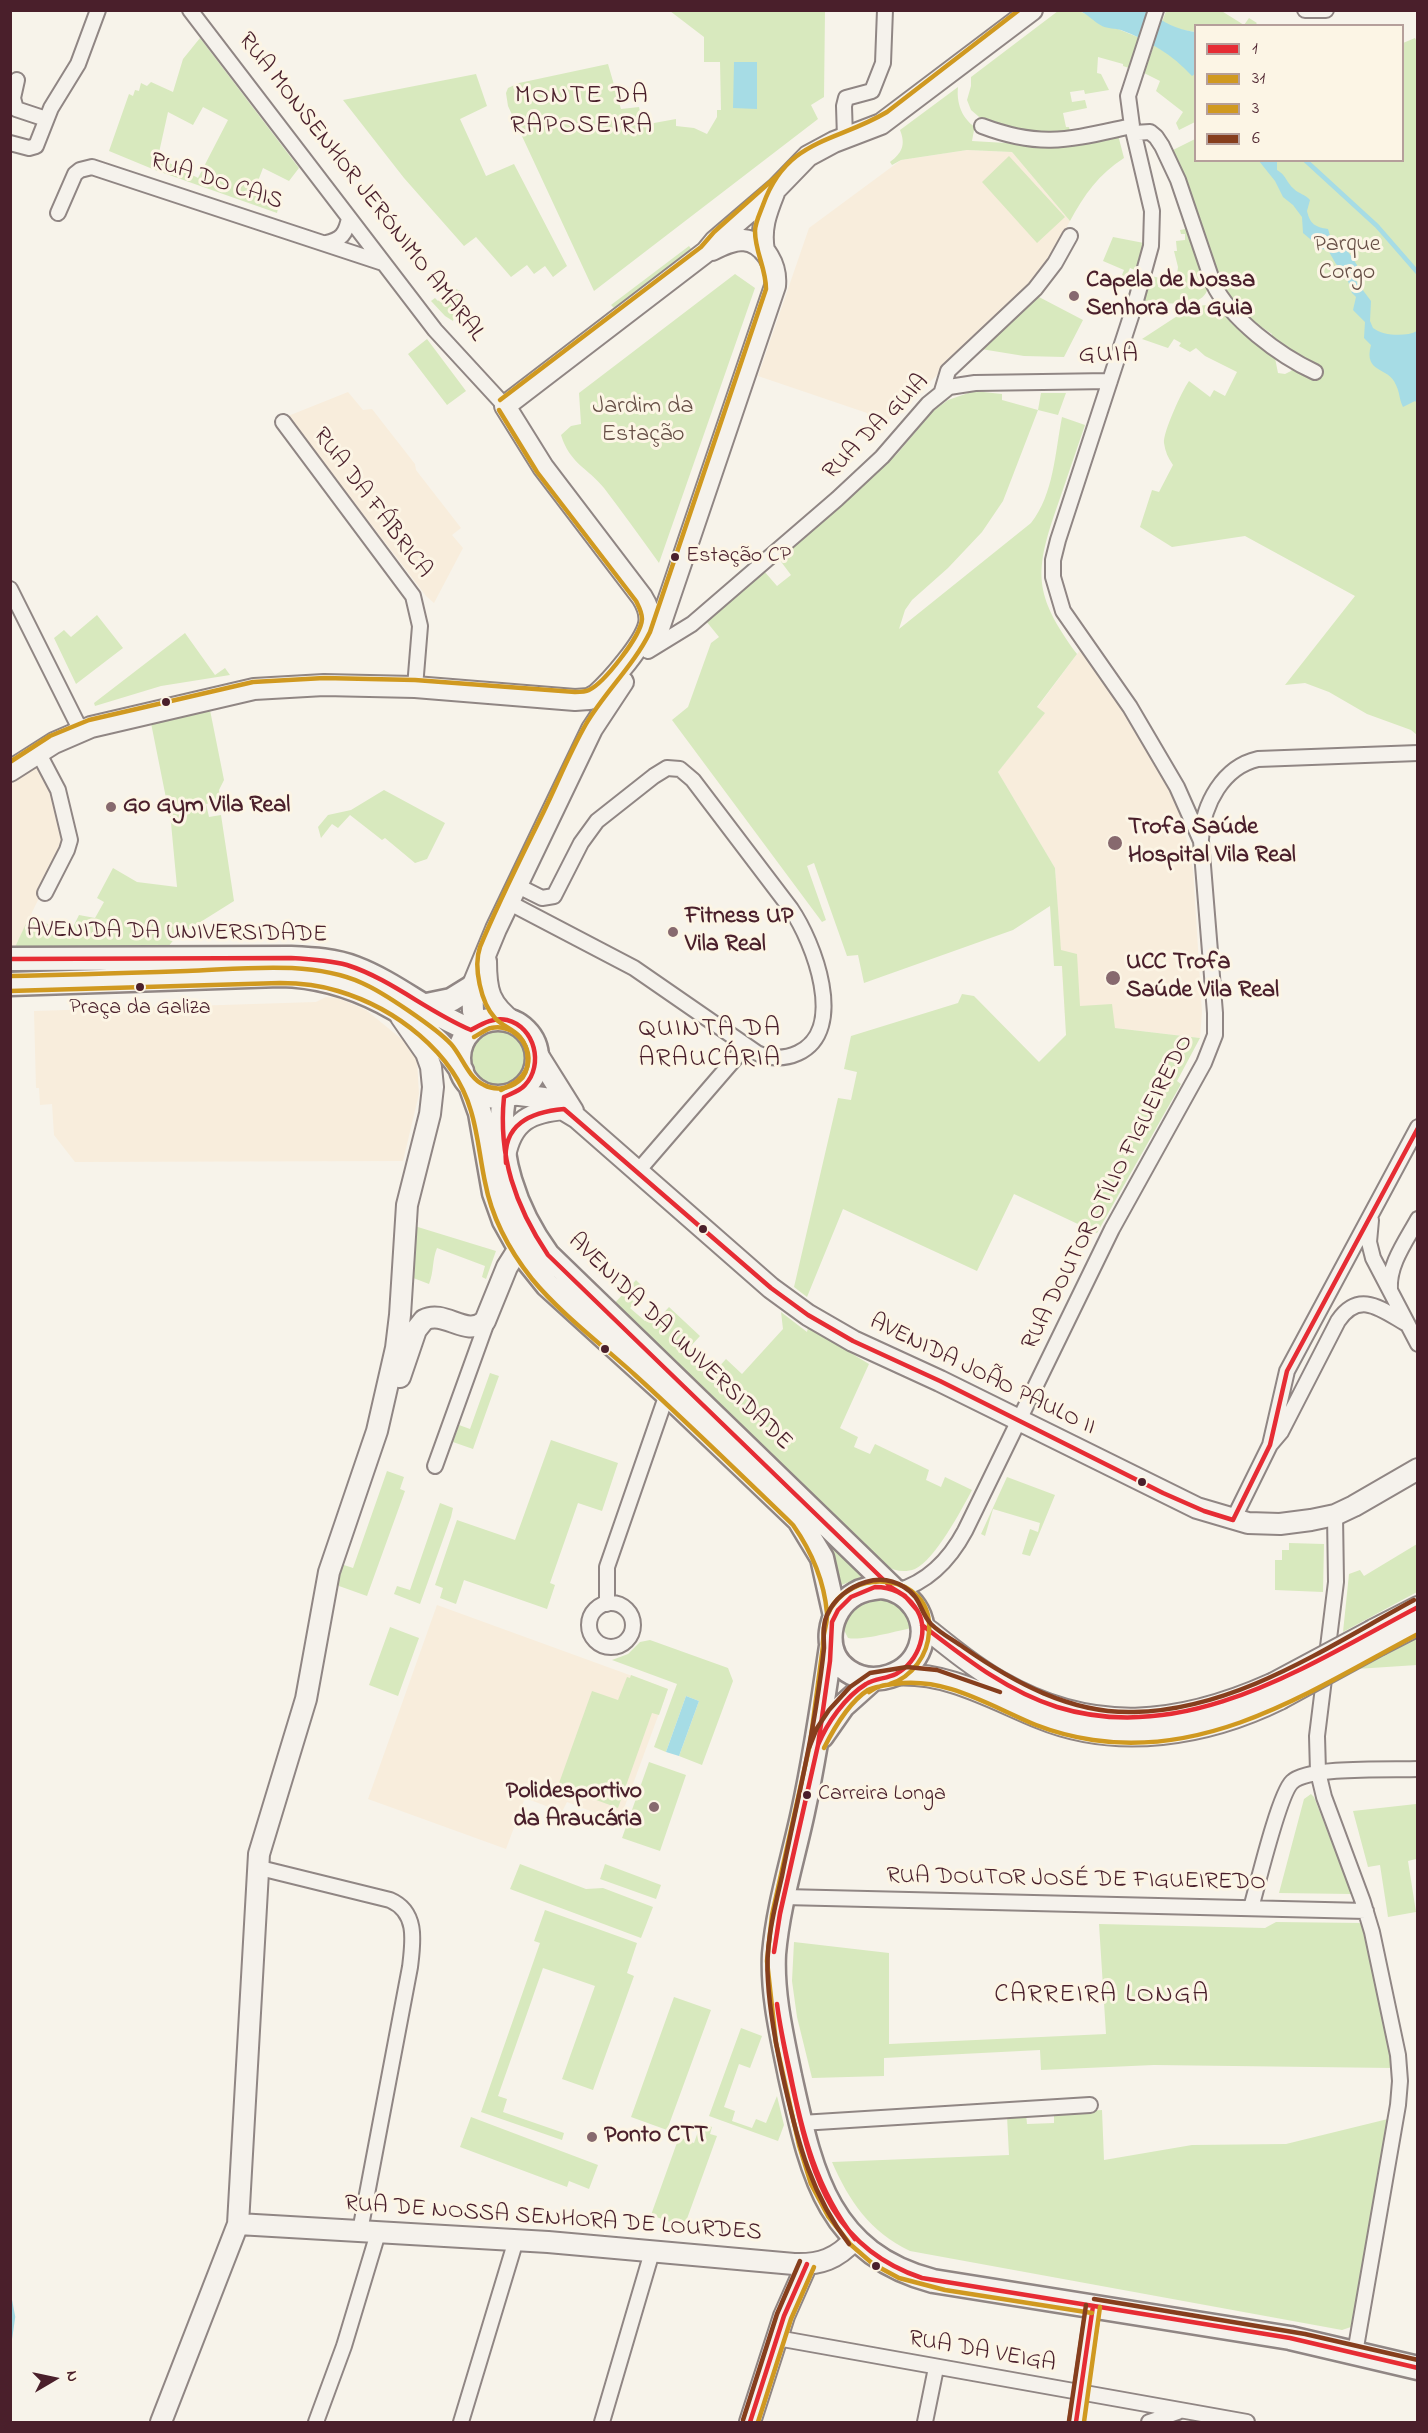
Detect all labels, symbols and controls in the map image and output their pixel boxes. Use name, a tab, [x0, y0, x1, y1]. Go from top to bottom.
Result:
legend	[1194, 24, 1404, 162]
street label: RUA MONSENHOR JERÓNIMO AMARAL	[230, 28, 490, 348]
text: 1	[1252, 36, 1258, 62]
text: 31	[1252, 66, 1265, 92]
district label: MONTE DA RAPOSEIRA	[510, 82, 654, 144]
text: 3	[1252, 96, 1259, 122]
text: 6	[1252, 126, 1260, 152]
street label: RUA DO CAIS	[146, 148, 286, 218]
park label: Parque Corgo	[1313, 232, 1381, 288]
place label: Capela de Nossa Senhora da Guia	[1086, 268, 1255, 324]
marker: Capela de Nossa Senhora da Guia	[1067, 289, 1081, 303]
district label: GUIA	[1079, 341, 1139, 373]
street label: RUA DA GUIA	[818, 369, 936, 487]
park label: Jardim da Estação	[593, 394, 693, 450]
street label: RUA DA FÁBRICA	[305, 423, 437, 585]
place label: Estação CP	[686, 544, 791, 570]
marker: Estação CP	[669, 551, 681, 563]
unlabelled marker	[160, 696, 172, 708]
place label: Go Gym Vila Real	[123, 793, 290, 821]
marker: Go Gym Vila Real	[104, 800, 118, 814]
place label: Trofa Saúde Hospital Vila Real	[1128, 815, 1296, 871]
marker: Trofa Saúde Hospital Vila Real	[1106, 834, 1124, 852]
place label: Fitness UP Vila Real	[685, 904, 794, 960]
street label: AVENIDA DA UNIVERSIDADE	[26, 917, 328, 951]
marker: Fitness UP Vila Real	[666, 925, 680, 939]
place label: UCC Trofa Saúde Vila Real	[1126, 950, 1279, 1006]
marker: UCC Trofa Saúde Vila Real	[1104, 969, 1122, 987]
marker: Praça da Galiza	[134, 981, 146, 993]
place label: Praça da Galiza	[69, 996, 211, 1022]
district label: QUINTA DA ARAUCÁRIA	[638, 1015, 782, 1076]
street label: RUA DOUTOR OTÍLIO FIGUEIREDO	[1017, 1031, 1201, 1355]
unlabelled marker	[697, 1223, 709, 1235]
street label: AVENIDA DA UNIVERSIDADE	[561, 1228, 797, 1458]
street label: AVENIDA JOÃO PAULO II	[864, 1309, 1100, 1443]
unlabelled marker	[599, 1343, 611, 1355]
unlabelled marker	[1136, 1476, 1148, 1488]
place label: Polidesportivo da Araucária	[506, 1779, 642, 1835]
place label: Carreira Longa	[818, 1782, 946, 1808]
marker: Carreira Longa	[801, 1789, 813, 1801]
marker: Polidesportivo da Araucária	[647, 1800, 661, 1814]
street label: RUA DOUTOR JOSÉ DE FIGUEIREDO	[886, 1863, 1266, 1899]
district label: CARREIRA LONGA	[994, 1981, 1210, 2013]
place label: Ponto CTT	[604, 2123, 708, 2151]
marker: Ponto CTT	[585, 2130, 599, 2144]
street label: RUA DE NOSSA SENHORA DE LOURDES	[343, 2191, 763, 2249]
unlabelled marker	[870, 2260, 882, 2272]
street label: RUA DA VEIGA	[906, 2326, 1058, 2380]
north arrow	[24, 2349, 84, 2409]
text: N	[59, 2369, 84, 2383]

